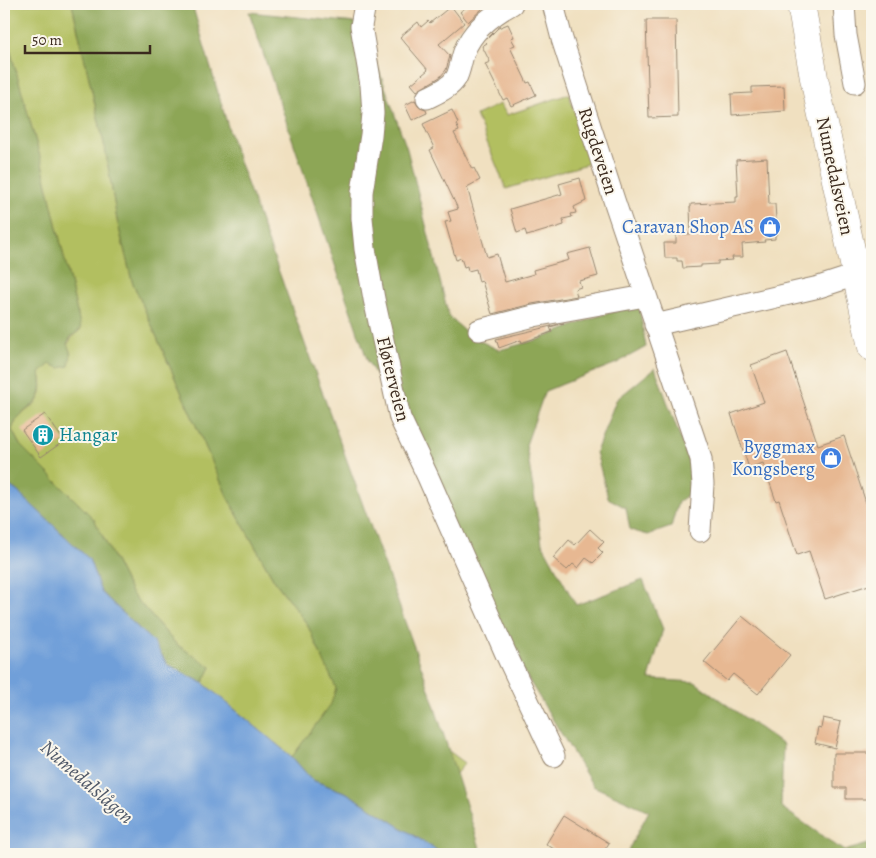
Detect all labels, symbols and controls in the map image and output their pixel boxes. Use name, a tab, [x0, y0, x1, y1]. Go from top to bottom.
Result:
scale bar	[25, 22, 150, 54]
text: 50 m	[32, 30, 62, 50]
street label: Rugdeveien	[572, 104, 624, 198]
street label: Numedalsveien	[810, 114, 860, 238]
place label: Caravan Shop AS	[622, 214, 754, 240]
shop icon: Caravan Shop AS	[758, 215, 782, 239]
street label: Fløterveien	[370, 334, 416, 424]
place label: Hangar	[59, 422, 118, 448]
building icon: Hangar	[31, 423, 55, 447]
place label: Byggmax Kongsberg	[732, 434, 815, 482]
shop icon: Byggmax Kongsberg	[819, 446, 843, 470]
water label: Numedalslågen	[35, 734, 140, 830]

